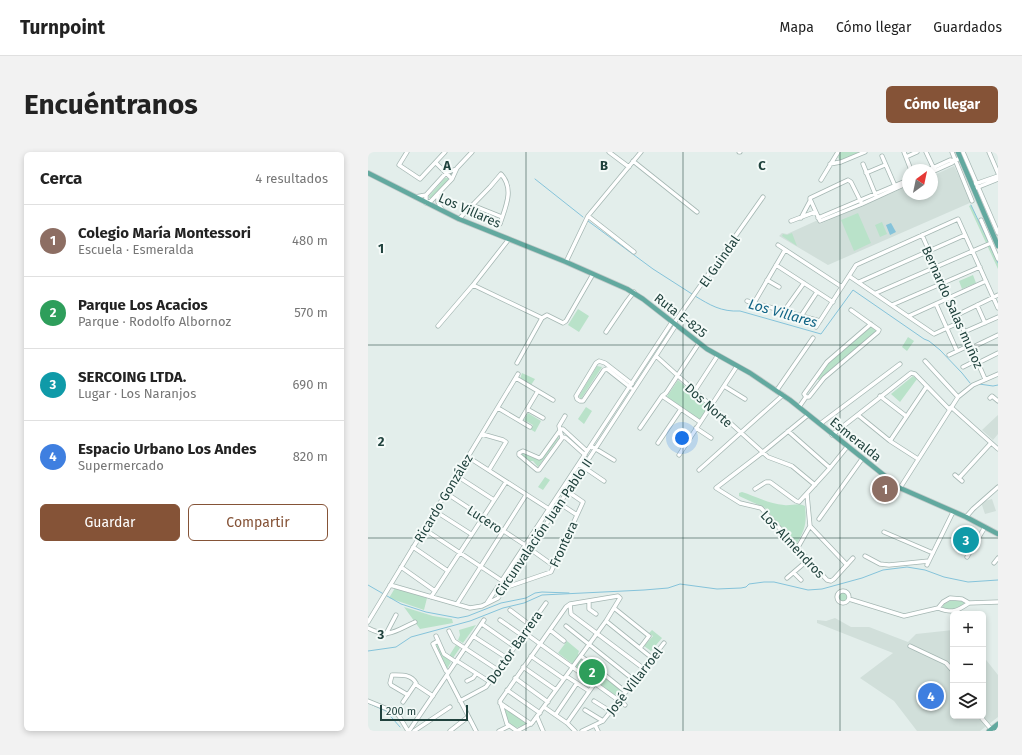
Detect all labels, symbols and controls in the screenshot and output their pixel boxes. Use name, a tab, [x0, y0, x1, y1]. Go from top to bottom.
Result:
text: Turnpoint	[20, 16, 105, 39]
text: Mapa	[780, 19, 814, 36]
text: Cómo llegar	[836, 19, 911, 36]
text: Guardados	[933, 19, 1002, 36]
button: Cómo llegar	[886, 86, 998, 123]
text: Encuéntranos	[24, 88, 198, 121]
text: A	[442, 158, 451, 173]
text: B	[600, 158, 608, 173]
text: C	[758, 158, 766, 173]
north arrow	[902, 164, 938, 200]
text: Cerca	[40, 168, 82, 189]
text: 4 resultados	[255, 171, 328, 186]
street label: Los Villares	[436, 190, 503, 231]
text: Colegio María Montessori	[78, 224, 251, 242]
street label: El Guindal	[696, 232, 743, 290]
text: 1	[50, 233, 56, 248]
text: 480 m	[292, 233, 328, 248]
text: 1	[378, 241, 384, 256]
text: Escuela · Esmeralda	[78, 242, 194, 257]
street label: Bernardo Salas muñoz	[919, 244, 986, 371]
street label: Ruta E-825	[651, 290, 710, 341]
text: Parque Los Acacios	[78, 296, 208, 314]
water label: Los Villares	[746, 296, 820, 332]
text: 2	[50, 305, 56, 320]
text: 570 m	[294, 305, 328, 320]
text: Parque · Rodolfo Albornoz	[78, 314, 231, 329]
text: SERCOING LTDA.	[78, 368, 186, 386]
text: 3	[50, 377, 56, 392]
text: 690 m	[293, 377, 328, 392]
street label: Dos Norte	[682, 380, 735, 431]
text: Lugar · Los Naranjos	[78, 386, 196, 401]
street label: Esmeralda	[827, 414, 884, 465]
your location	[672, 428, 692, 448]
text: 2	[378, 434, 385, 449]
text: Espacio Urbano Los Andes	[78, 440, 257, 458]
text: 4	[49, 449, 57, 464]
text: 820 m	[293, 449, 328, 464]
street label: Ricardo González	[411, 451, 476, 545]
street label: Circunvalación Juan Pablo II	[492, 456, 595, 599]
text: Supermercado	[78, 458, 164, 473]
pin: 1	[872, 474, 898, 504]
street label: Lucero	[464, 502, 505, 536]
button: Guardar	[40, 504, 180, 541]
button: Compartir	[188, 504, 328, 541]
street label: Los Almendros	[758, 508, 828, 581]
street label: Frontera	[546, 519, 581, 570]
pin: 3	[953, 525, 979, 555]
street label: Doctor Barrera	[484, 608, 545, 687]
map controls	[950, 611, 986, 719]
button: +	[950, 611, 986, 647]
text: 3	[377, 627, 385, 642]
street label: José Villarroel	[603, 644, 666, 718]
button: −	[950, 647, 986, 683]
pin: 2	[579, 657, 605, 687]
pin: 4	[918, 681, 944, 711]
button: layers	[950, 683, 986, 719]
scale bar	[380, 703, 468, 722]
text: 200 m	[386, 705, 416, 718]

